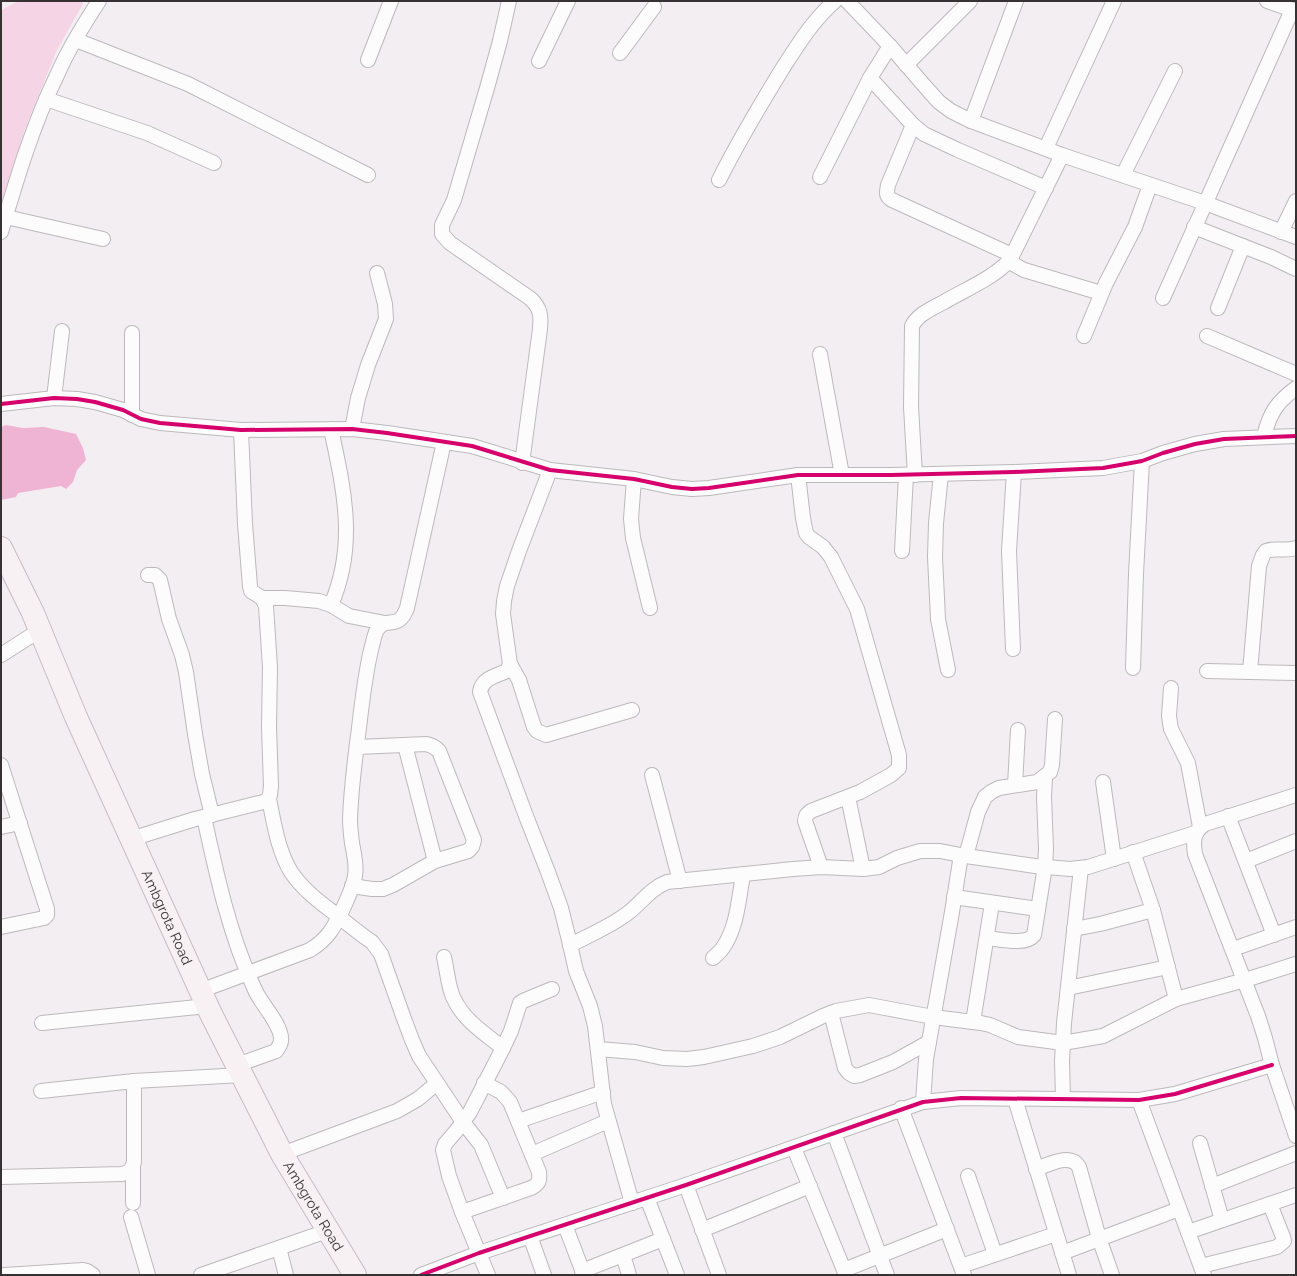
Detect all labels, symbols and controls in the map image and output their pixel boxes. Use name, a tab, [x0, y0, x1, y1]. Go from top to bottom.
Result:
street label: Ambgrota Road	[139, 867, 195, 967]
street label: Ambgrota Road	[280, 1158, 347, 1254]

